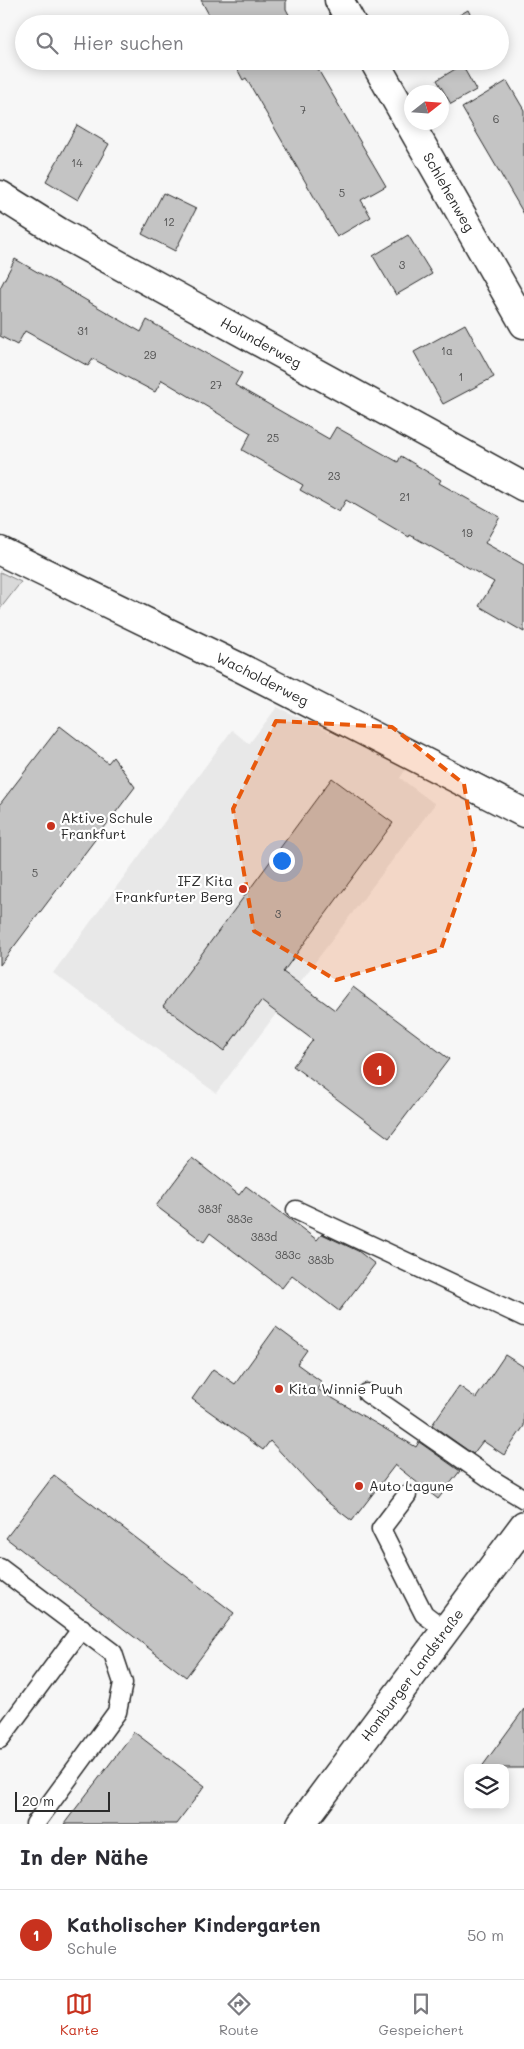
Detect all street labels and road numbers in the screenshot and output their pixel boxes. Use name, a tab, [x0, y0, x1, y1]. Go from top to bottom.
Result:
street label: Schlehenweg	[419, 149, 479, 235]
street label: Holunderweg	[217, 312, 305, 372]
street label: Wacholderweg	[213, 647, 312, 710]
street label: Homburger Landstraße	[356, 1605, 467, 1745]

